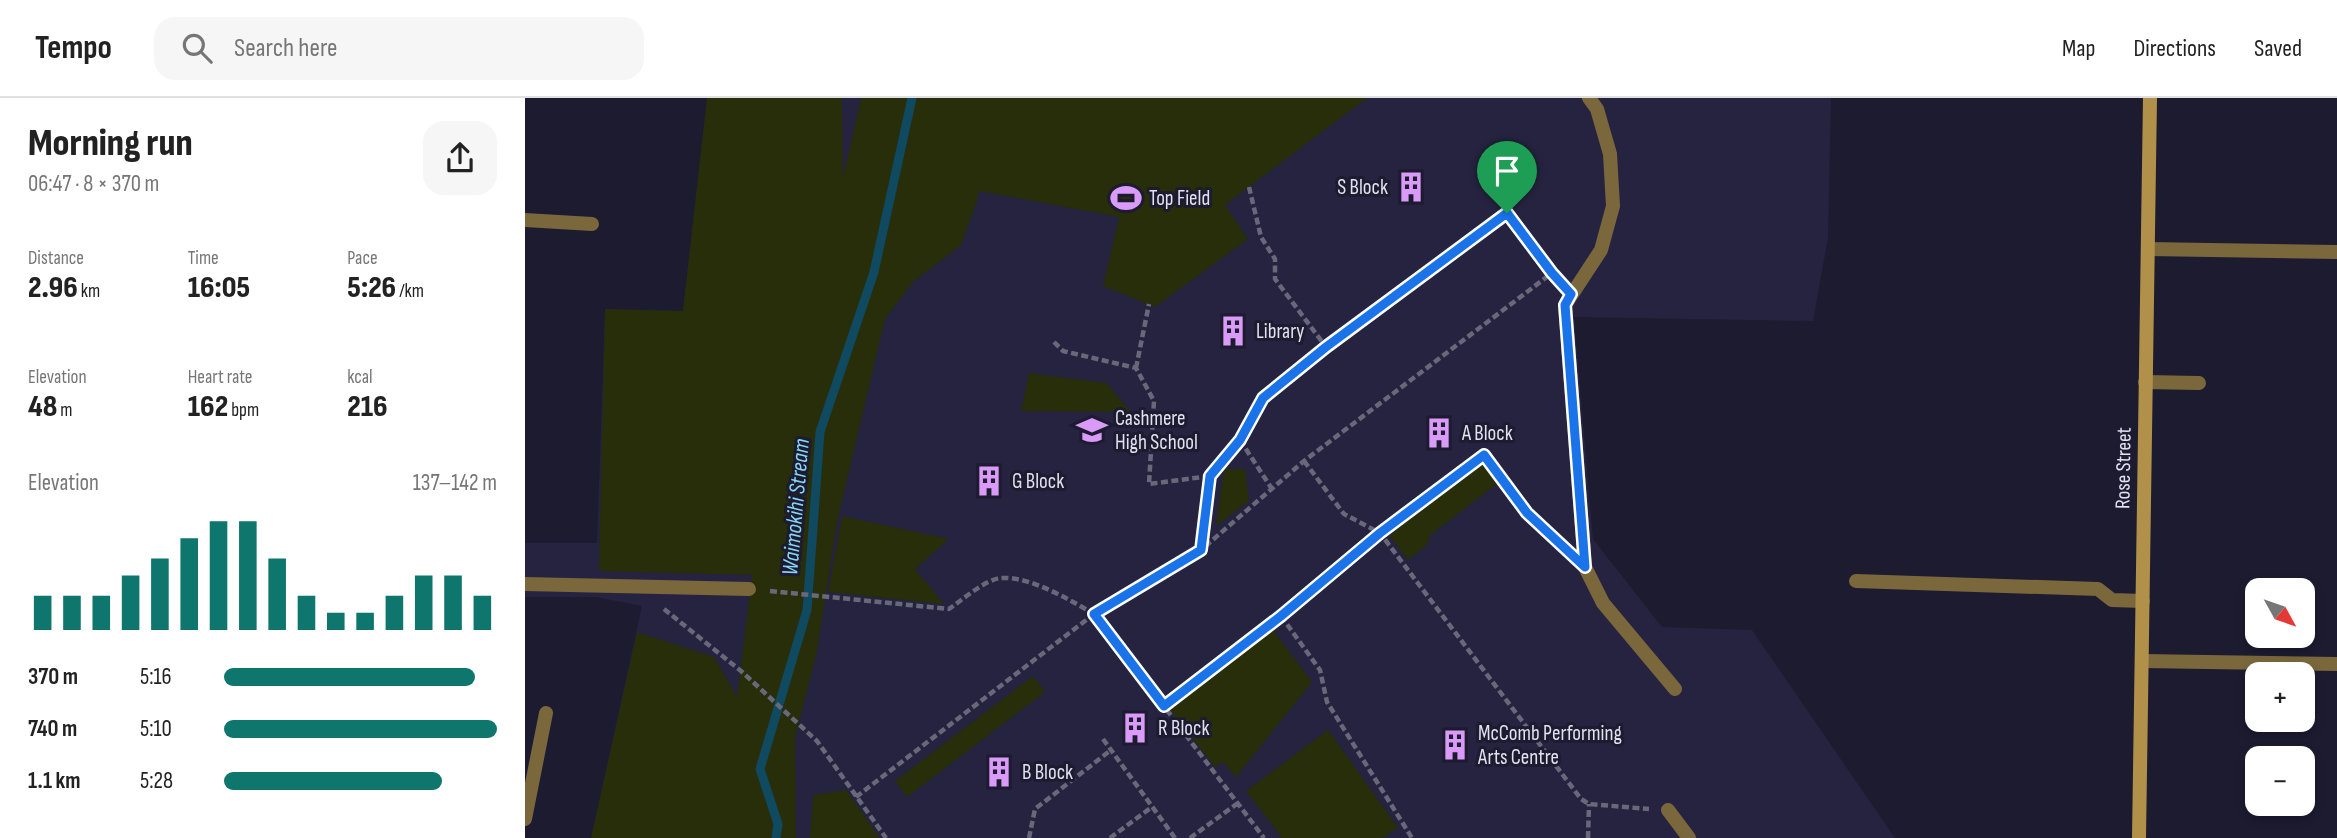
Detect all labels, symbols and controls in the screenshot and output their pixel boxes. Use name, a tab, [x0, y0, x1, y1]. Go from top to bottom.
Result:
search box	[154, 17, 644, 80]
text: Tempo	[35, 28, 112, 68]
icon: search	[178, 29, 216, 67]
text: Search here	[234, 33, 337, 64]
text: Map	[2062, 34, 2095, 63]
text: Directions	[2133, 34, 2216, 63]
text: Saved	[2254, 34, 2302, 63]
text: Morning run	[28, 121, 193, 166]
button: share	[423, 121, 497, 195]
pin	[1477, 141, 1537, 213]
icon: arrive	[1488, 152, 1526, 190]
text: 06:47 · 8 × 370 m	[28, 170, 159, 198]
building icon: S Block	[1394, 170, 1428, 204]
place label: S Block	[1337, 175, 1388, 200]
sports icon: Top Field	[1109, 181, 1143, 215]
place label: Top Field	[1149, 186, 1210, 211]
text: Distance	[28, 247, 84, 270]
text: Time	[188, 247, 219, 270]
text: Pace	[347, 247, 378, 270]
text: 2.96	[28, 270, 78, 306]
text: 16:05	[188, 270, 250, 306]
text: 5:26	[347, 270, 396, 306]
text: km	[78, 280, 100, 303]
text: /km	[396, 280, 424, 303]
building icon: Library	[1216, 314, 1250, 348]
place label: Library	[1256, 319, 1304, 344]
text: Elevation	[28, 366, 87, 389]
text: Heart rate	[188, 366, 253, 389]
text: kcal	[347, 366, 372, 389]
text: 48	[28, 389, 57, 425]
text: 162	[188, 389, 228, 425]
text: 216	[347, 389, 388, 425]
text: m	[57, 399, 73, 422]
text: bpm	[228, 399, 259, 422]
place label: Cashmere High School	[1115, 406, 1198, 455]
school or university icon: Cashmere High School	[1075, 413, 1109, 447]
building icon: A Block	[1422, 416, 1456, 450]
place label: A Block	[1461, 421, 1513, 446]
street label: Rose Street	[2110, 427, 2137, 509]
water label: Waimokihi Stream	[776, 437, 816, 577]
building icon: G Block	[972, 464, 1006, 498]
text: Elevation	[28, 469, 99, 497]
text: 137–142 m	[413, 469, 497, 497]
place label: G Block	[1012, 469, 1064, 494]
north arrow	[2245, 578, 2315, 648]
map controls	[2245, 578, 2315, 816]
button: +	[2245, 662, 2315, 732]
text: 370 m	[28, 663, 78, 691]
text: 5:16	[140, 663, 172, 691]
building icon: R Block	[1118, 711, 1152, 745]
text: 740 m	[28, 715, 77, 743]
text: 5:10	[140, 715, 172, 743]
place label: R Block	[1158, 716, 1209, 741]
place label: McComb Performing Arts Centre	[1477, 721, 1622, 770]
building icon: McComb Performing Arts Centre	[1438, 728, 1472, 762]
button: −	[2245, 746, 2315, 816]
building icon: B Block	[982, 755, 1016, 789]
place label: B Block	[1022, 760, 1073, 785]
text: 1.1 km	[28, 767, 81, 795]
text: 5:28	[140, 767, 173, 795]

